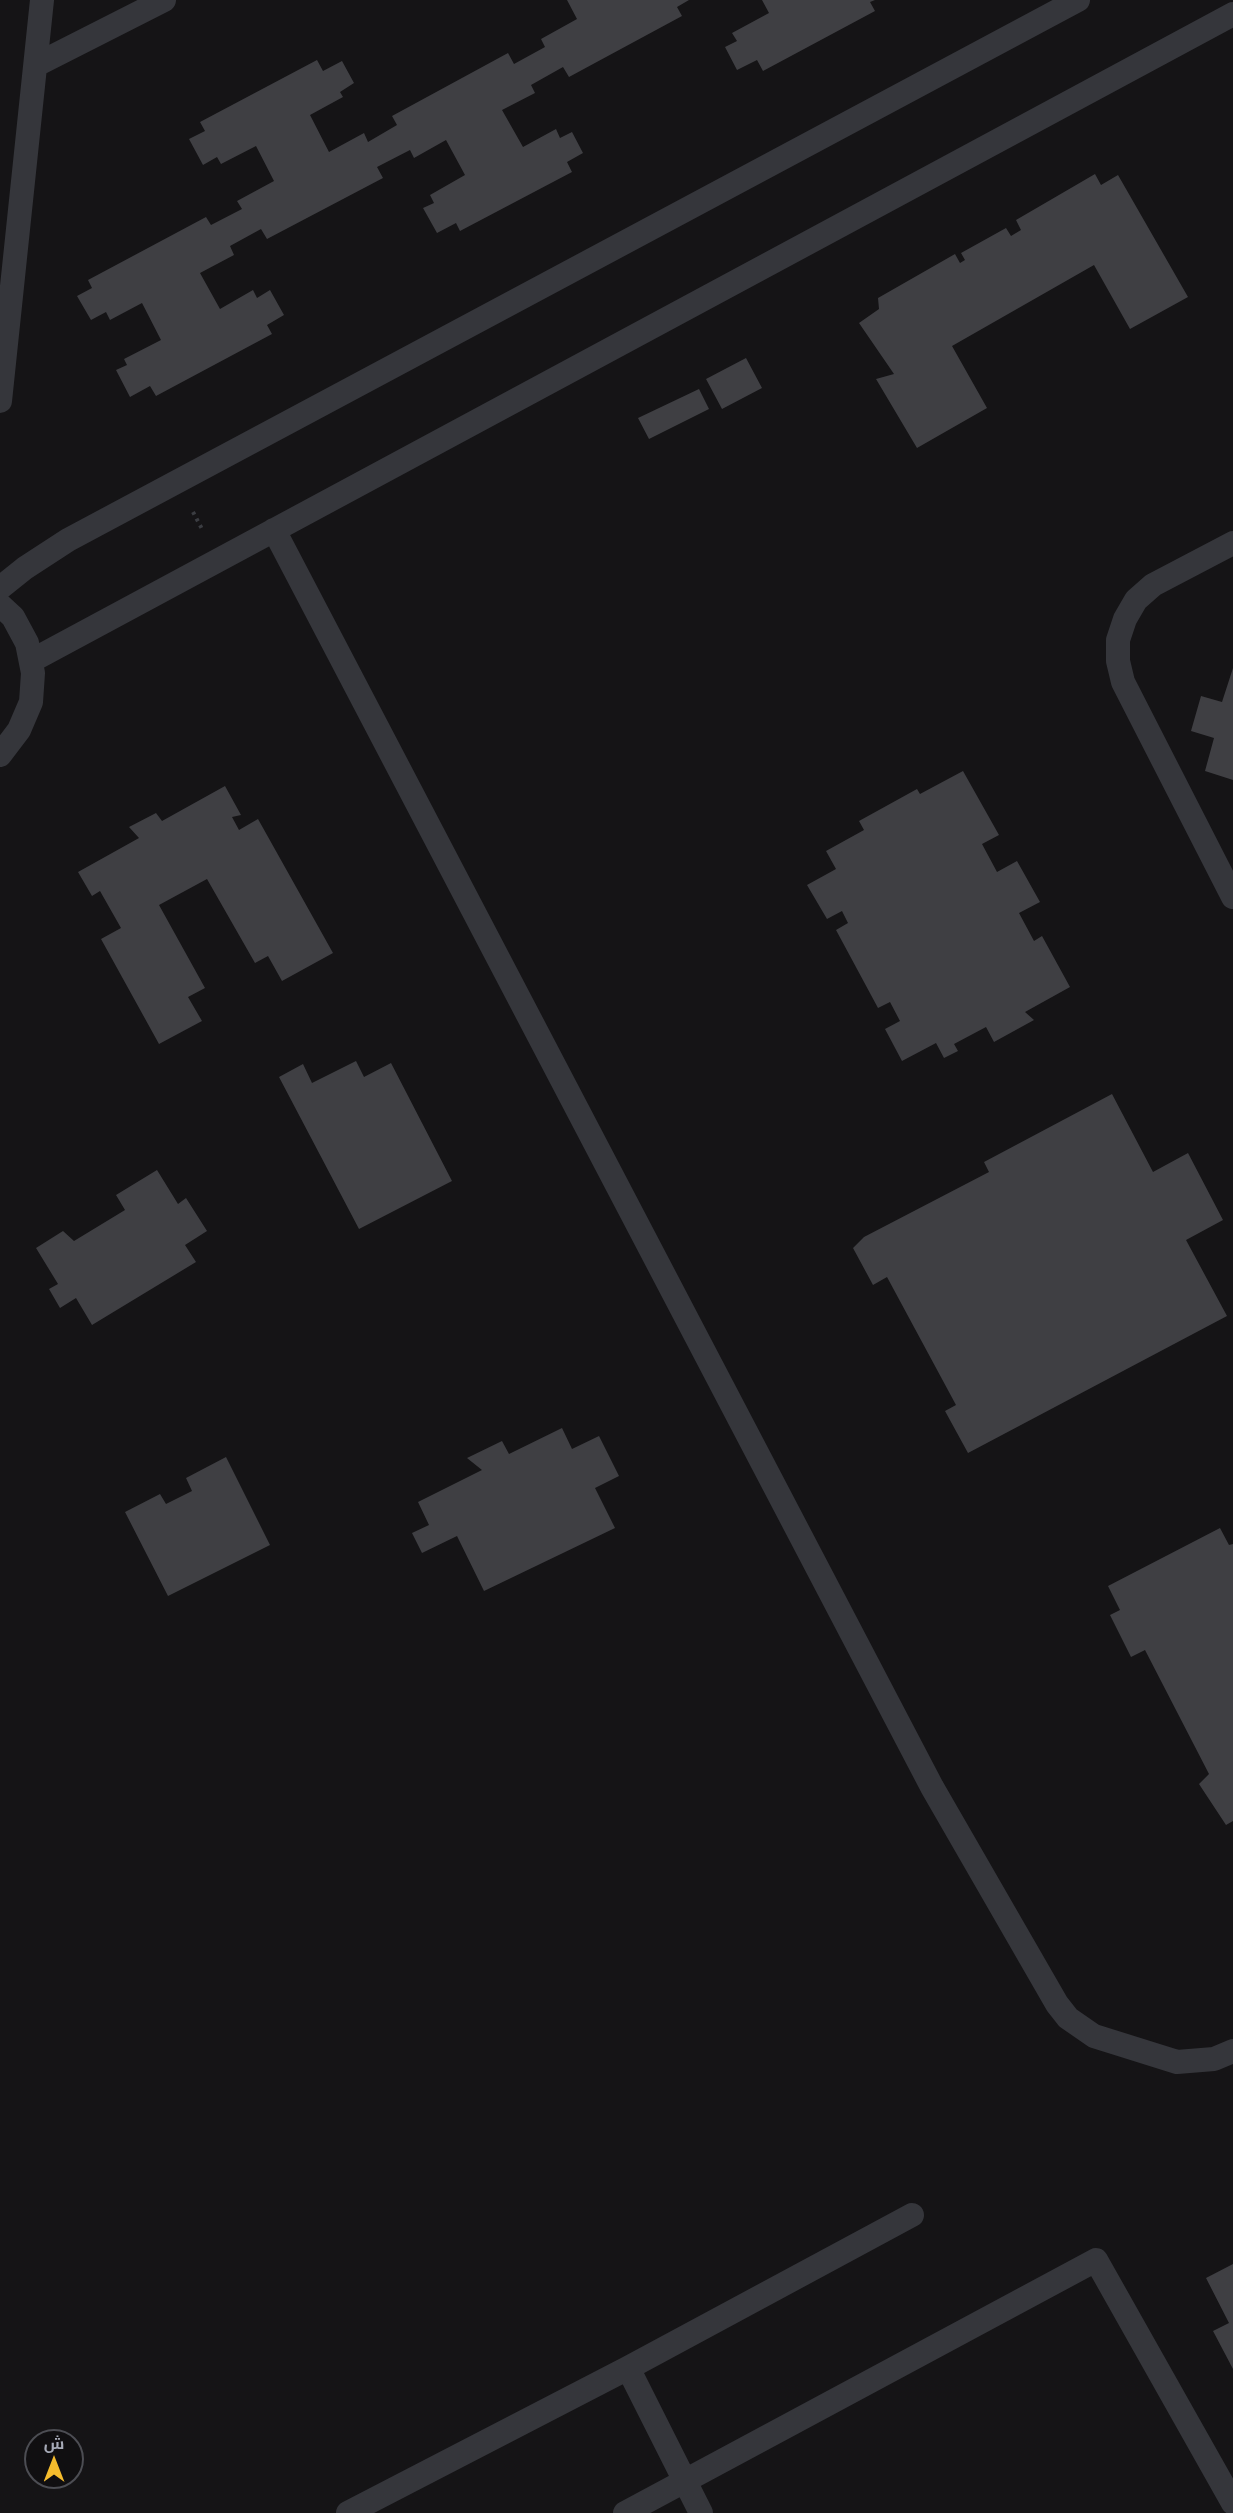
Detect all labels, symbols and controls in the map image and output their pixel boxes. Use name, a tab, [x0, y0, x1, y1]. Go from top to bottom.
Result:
north arrow	[24, 2429, 84, 2489]
text: ش	[44, 2432, 64, 2454]

